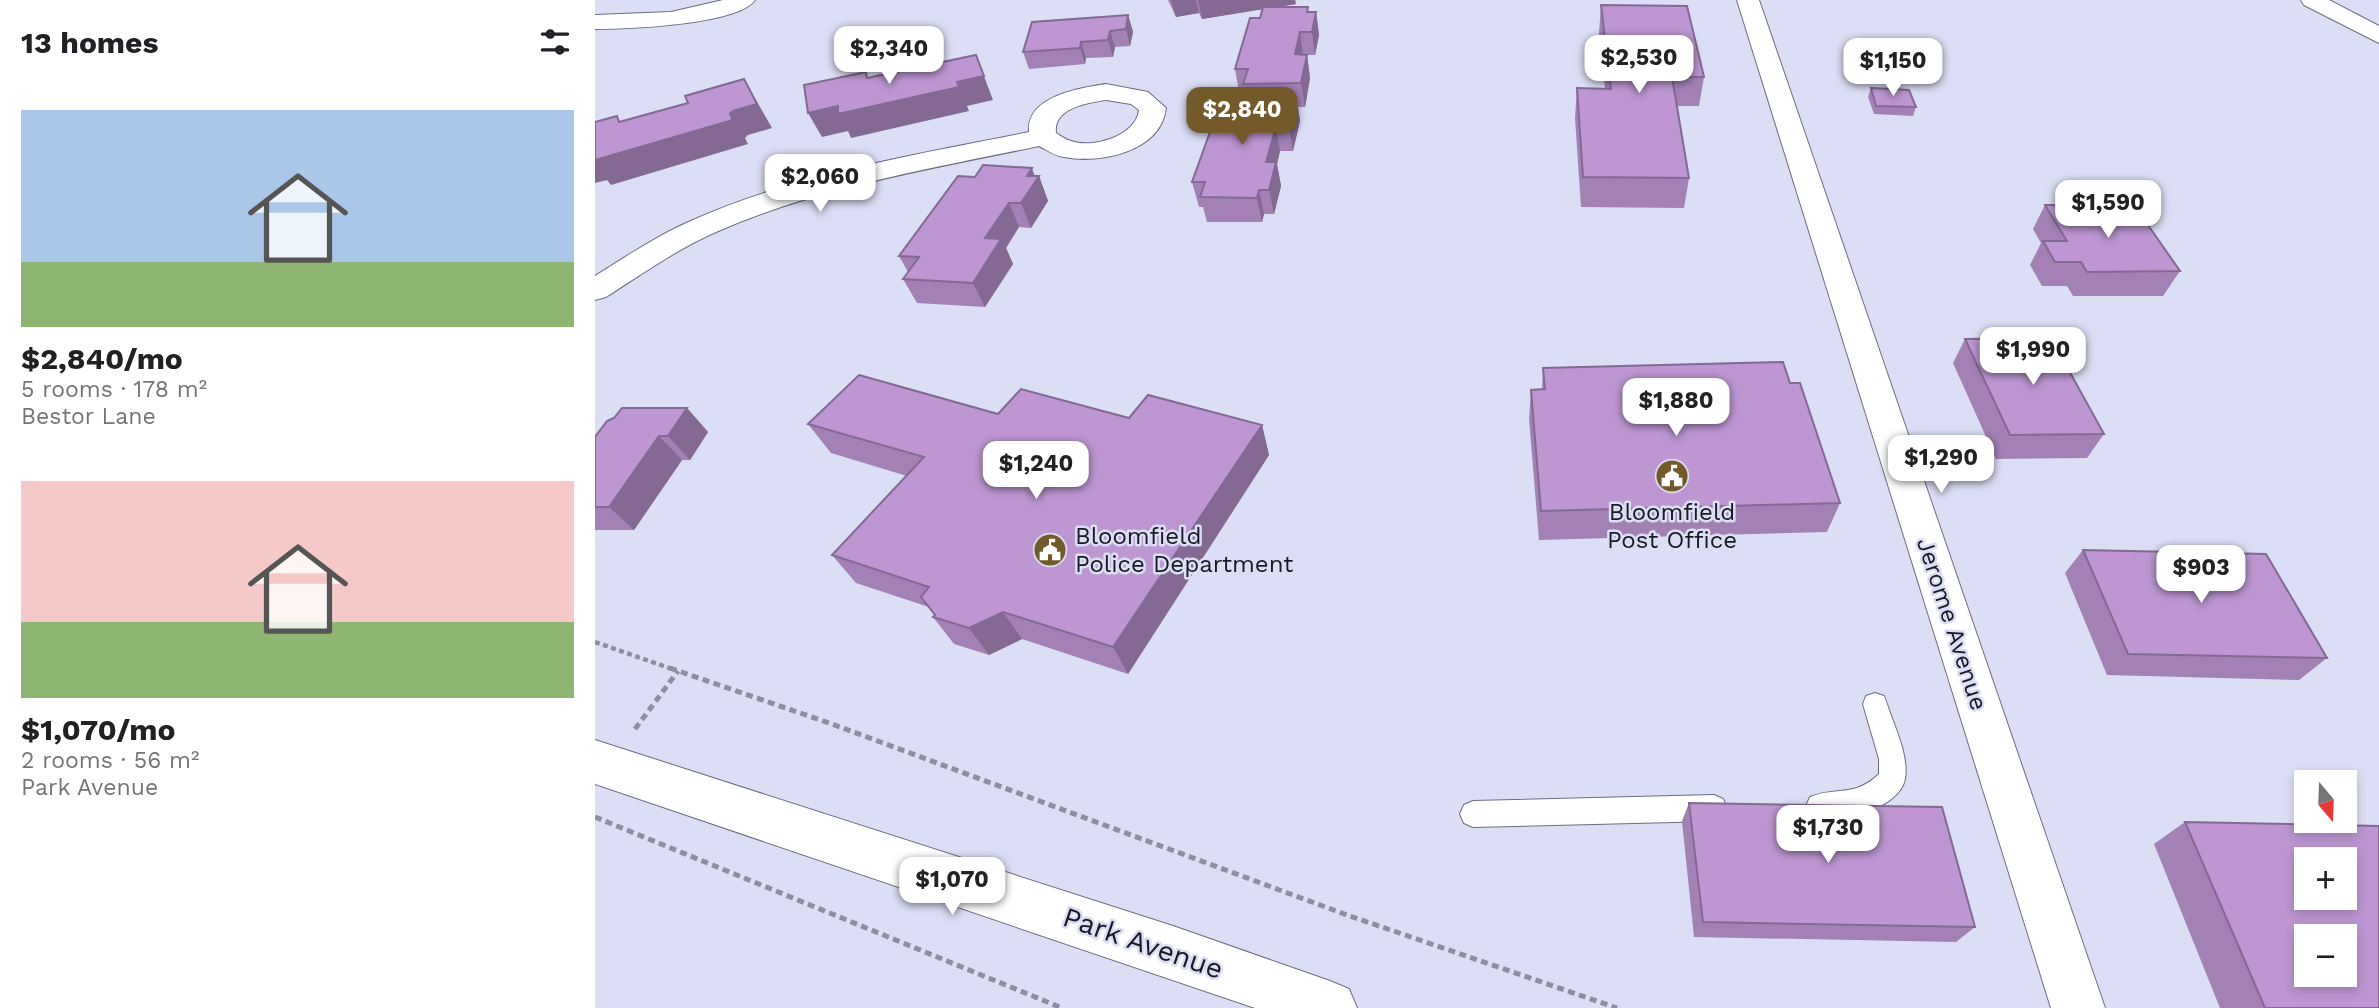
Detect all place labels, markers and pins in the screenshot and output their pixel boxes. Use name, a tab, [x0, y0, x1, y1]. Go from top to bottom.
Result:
pin: $2,340	[832, 27, 946, 86]
pin: $2,530	[1582, 36, 1696, 95]
pin: $1,150	[1836, 38, 1950, 98]
pin: $2,840	[1185, 88, 1299, 147]
pin: $2,060	[763, 154, 877, 214]
pin: $1,590	[2051, 180, 2165, 240]
pin: $1,990	[1976, 328, 2090, 387]
pin: $1,880	[1619, 378, 1733, 438]
pin: $1,290	[1884, 435, 1998, 495]
pin: $1,240	[979, 442, 1093, 501]
public building icon: Bloomfield Post Office	[1653, 457, 1691, 495]
place label: Bloomfield Post Office	[1607, 498, 1737, 554]
place label: Bloomfield Police Department	[1075, 522, 1293, 578]
public building icon: Bloomfield Police Department	[1031, 531, 1069, 569]
pin: $903	[2160, 546, 2242, 605]
pin: $1,730	[1771, 806, 1885, 865]
pin: $1,070	[895, 858, 1009, 917]

